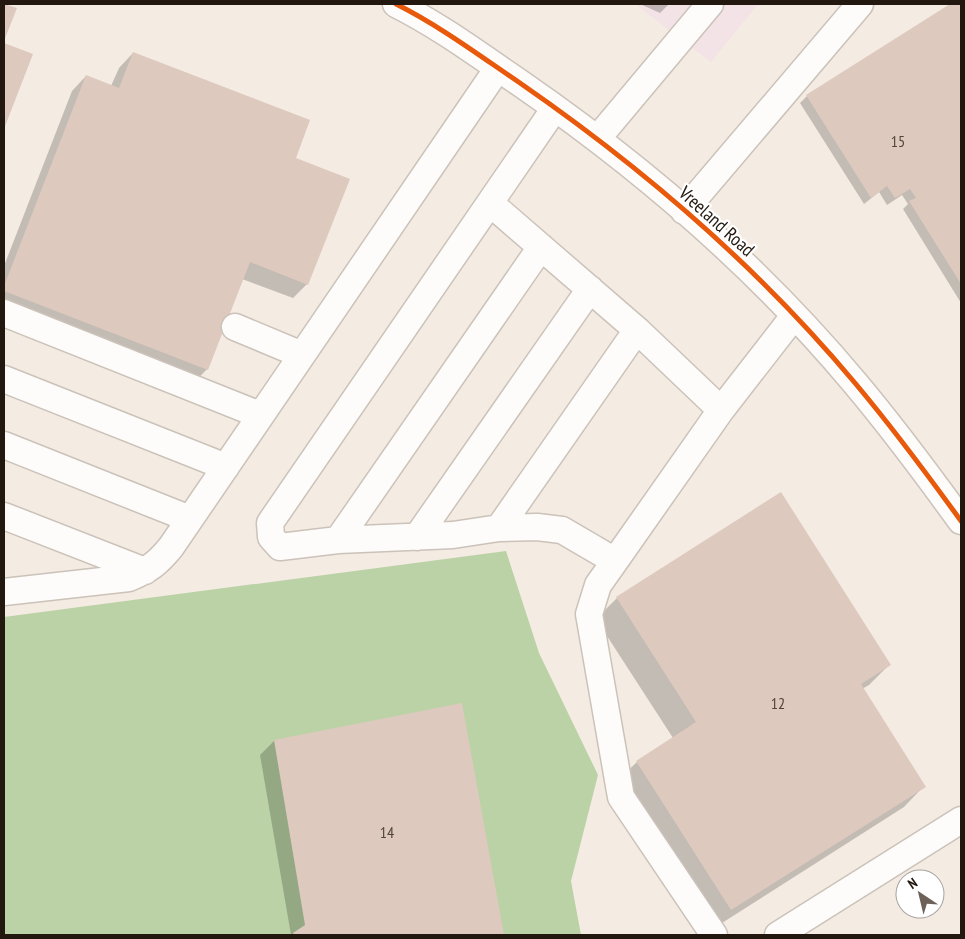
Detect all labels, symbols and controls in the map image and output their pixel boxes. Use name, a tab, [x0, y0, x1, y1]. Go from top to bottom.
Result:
house number: 15	[891, 131, 905, 151]
street label: Vreeland Road	[673, 180, 760, 261]
house number: 12	[771, 693, 785, 713]
house number: 14	[380, 822, 394, 842]
north arrow	[895, 869, 945, 919]
text: N	[904, 874, 921, 893]

